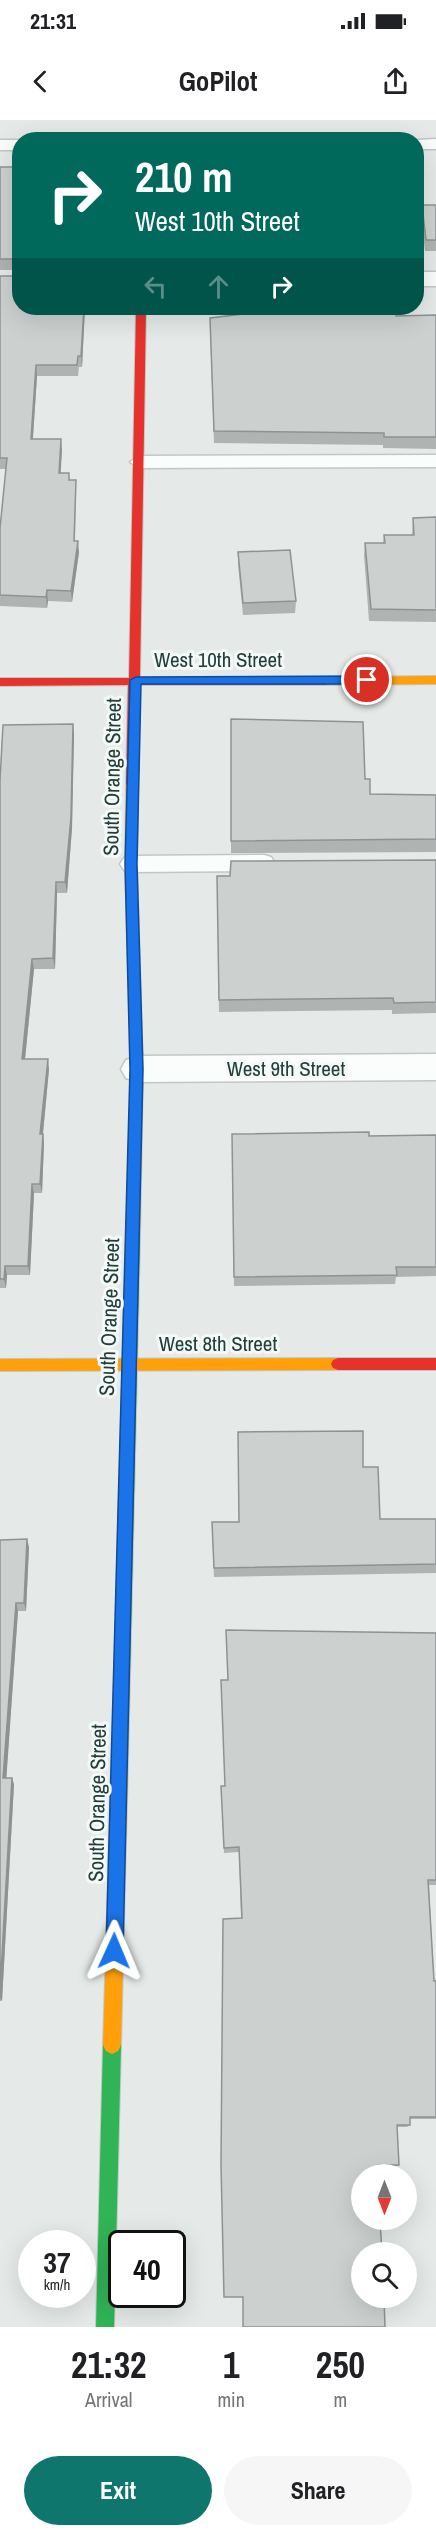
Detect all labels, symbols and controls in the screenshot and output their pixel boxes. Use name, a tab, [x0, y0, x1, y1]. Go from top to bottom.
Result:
text: 21:31	[30, 6, 76, 36]
text: GoPilot	[179, 63, 257, 99]
icon: back	[24, 65, 57, 98]
icon: share	[379, 65, 412, 98]
text: 210 m	[135, 149, 233, 205]
icon: right	[36, 156, 114, 234]
text: West 10th Street	[135, 203, 300, 239]
icon: left	[139, 270, 172, 303]
icon: ahead	[202, 270, 235, 303]
icon: right	[265, 270, 298, 303]
street label: West 10th Street	[154, 645, 282, 674]
pin	[341, 654, 392, 705]
icon: arrive	[350, 663, 383, 696]
street label: South Orange Street	[96, 698, 128, 856]
street label: West 9th Street	[227, 1054, 345, 1083]
street label: South Orange Street	[92, 1237, 126, 1396]
street label: West 8th Street	[159, 1329, 277, 1358]
street label: South Orange Street	[81, 1724, 113, 1882]
position arrow	[82, 1919, 146, 1983]
north arrow	[351, 2164, 417, 2230]
map controls	[351, 2164, 417, 2308]
speed limit sign: 40	[108, 2230, 186, 2308]
text: 37	[43, 2242, 71, 2282]
button: search	[351, 2242, 417, 2308]
text: km/h	[44, 2274, 70, 2295]
text: 21:32	[71, 2341, 146, 2389]
text: 1	[223, 2341, 239, 2389]
text: 250	[316, 2341, 365, 2389]
text: Arrival	[85, 2386, 132, 2413]
text: min	[217, 2386, 245, 2413]
text: m	[334, 2386, 347, 2413]
button: Exit	[24, 2456, 212, 2525]
button: Share	[224, 2456, 412, 2525]

